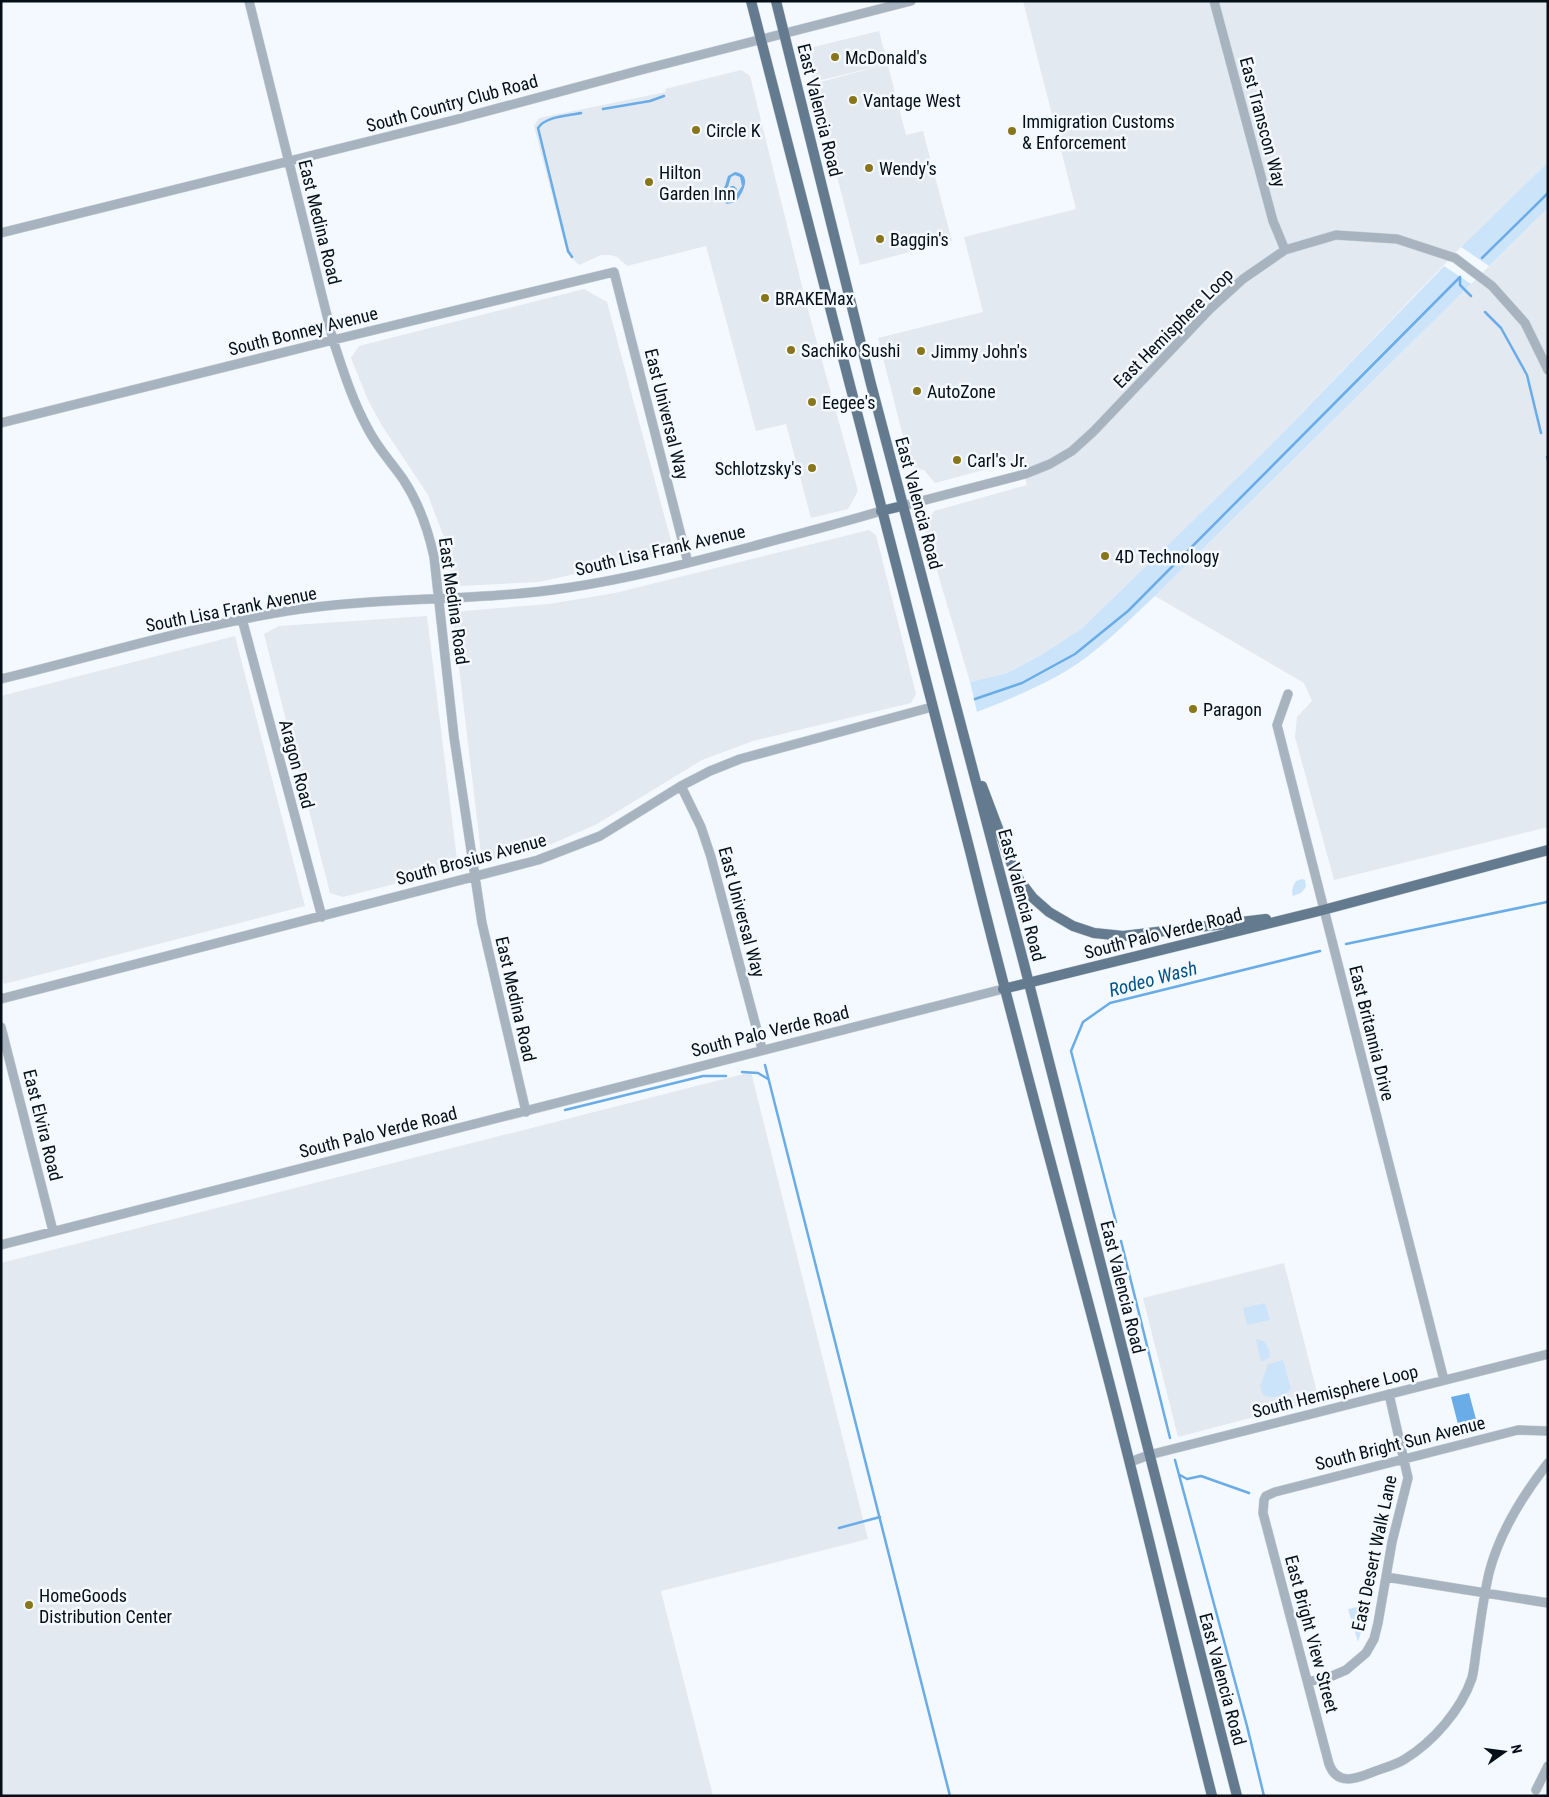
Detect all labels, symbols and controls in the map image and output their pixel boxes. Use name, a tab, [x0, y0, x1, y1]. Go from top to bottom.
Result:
street label: East Valencia Road	[793, 41, 847, 179]
place label: McDonald's	[845, 47, 927, 68]
marker: McDonald's	[829, 51, 841, 63]
street label: East Transcon Way	[1236, 55, 1291, 190]
street label: South Country Club Road	[364, 70, 540, 136]
place label: Vantage West	[863, 90, 961, 111]
marker: Vantage West	[847, 94, 859, 106]
place label: Immigration Customs & Enforcement	[1022, 111, 1175, 153]
place label: Circle K	[706, 120, 761, 141]
marker: Circle K	[690, 124, 702, 136]
marker: Immigration Customs & Enforcement	[1006, 125, 1018, 137]
street label: East Medina Road	[294, 157, 346, 287]
place label: Wendy's	[879, 158, 937, 179]
place label: Hilton Garden Inn	[659, 162, 736, 204]
marker: Wendy's	[863, 162, 875, 174]
marker: Hilton Garden Inn	[643, 176, 655, 188]
place label: Baggin's	[890, 229, 949, 250]
marker: Baggin's	[874, 233, 886, 245]
street label: East Hemisphere Loop	[1109, 264, 1237, 392]
place label: BRAKEMax	[775, 288, 854, 309]
marker: BRAKEMax	[759, 292, 771, 304]
street label: South Bonney Avenue	[226, 302, 380, 360]
place label: Sachiko Sushi	[801, 340, 900, 361]
place label: Jimmy John's	[931, 341, 1027, 362]
marker: Sachiko Sushi	[785, 344, 797, 356]
marker: Jimmy John's	[915, 345, 927, 357]
street label: East Universal Way	[641, 346, 694, 482]
place label: AutoZone	[927, 381, 996, 402]
marker: AutoZone	[911, 385, 923, 397]
place label: Eegee's	[822, 392, 876, 413]
marker: Eegee's	[806, 396, 818, 408]
street label: East Valencia Road	[891, 435, 947, 571]
place label: Carl's Jr.	[967, 450, 1028, 471]
marker: Carl's Jr.	[951, 454, 963, 466]
place label: Schlotzsky's	[715, 458, 802, 479]
marker: Schlotzsky's	[806, 462, 818, 474]
street label: South Lisa Frank Avenue	[573, 520, 747, 580]
street label: East Medina Road	[435, 536, 473, 666]
place label: 4D Technology	[1115, 546, 1220, 567]
marker: 4D Technology	[1099, 550, 1111, 562]
street label: South Lisa Frank Avenue	[144, 582, 318, 636]
place label: Paragon	[1203, 699, 1262, 720]
marker: Paragon	[1187, 703, 1199, 715]
street label: Aragon Road	[275, 717, 319, 811]
street label: East Valencia Road	[994, 827, 1050, 963]
street label: South Brosius Avenue	[394, 829, 548, 889]
street label: East Universal Way	[714, 844, 770, 980]
street label: South Palo Verde Road	[1082, 903, 1244, 963]
street label: East Medina Road	[491, 934, 541, 1064]
water label: Rodeo Wash	[1106, 956, 1200, 1002]
street label: East Britannia Drive	[1345, 963, 1399, 1103]
street label: South Palo Verde Road	[689, 1001, 851, 1061]
street label: East Elvira Road	[19, 1067, 67, 1183]
street label: South Palo Verde Road	[297, 1102, 459, 1162]
street label: East Valencia Road	[1096, 1218, 1150, 1356]
street label: South Hemisphere Loop	[1250, 1360, 1420, 1422]
street label: South Bright Sun Avenue	[1313, 1412, 1487, 1474]
street label: East Desert Walk Lane	[1347, 1473, 1401, 1633]
street label: East Bright View Street	[1281, 1553, 1343, 1715]
place label: HomeGoods Distribution Center	[39, 1585, 173, 1627]
marker: HomeGoods Distribution Center	[23, 1599, 35, 1611]
street label: East Valencia Road	[1195, 1611, 1251, 1747]
north arrow	[1479, 1727, 1529, 1777]
text: N	[1508, 1743, 1525, 1755]

